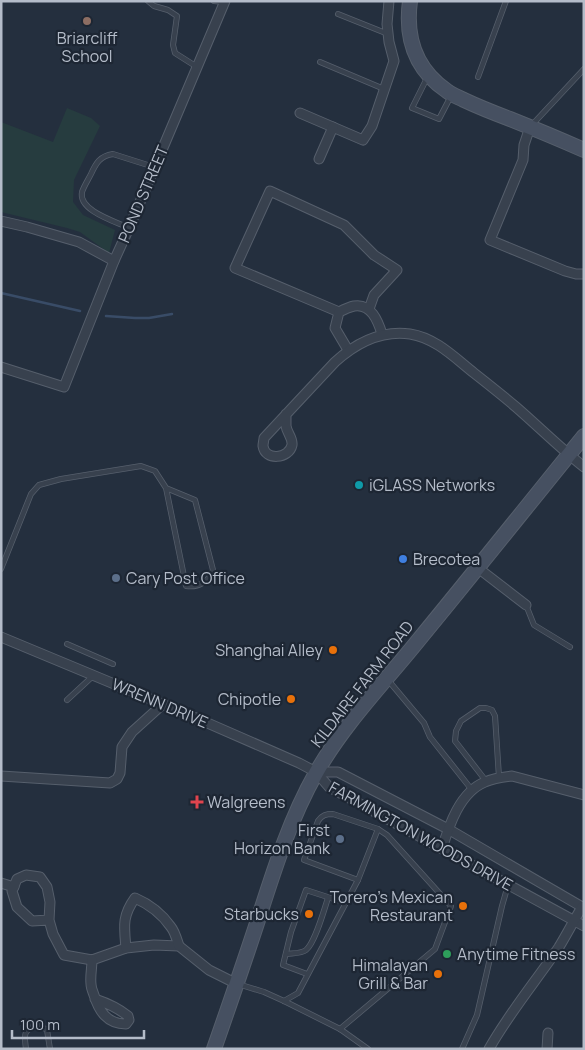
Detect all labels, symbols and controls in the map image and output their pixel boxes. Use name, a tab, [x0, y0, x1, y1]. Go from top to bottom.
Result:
marker: Briarcliff School	[81, 15, 93, 27]
place label: Briarcliff School	[57, 27, 118, 67]
street label: POND STREET	[113, 142, 174, 246]
place label: iGLASS Networks	[369, 474, 495, 496]
marker: iGLASS Networks	[353, 479, 365, 491]
place label: Brecotea	[413, 548, 480, 570]
marker: Brecotea	[397, 553, 409, 565]
place label: Cary Post Office	[126, 567, 245, 589]
marker: Cary Post Office	[110, 572, 122, 584]
street label: KILDAIRE FARM ROAD	[306, 616, 419, 752]
place label: Shanghai Alley	[215, 639, 324, 661]
marker: Shanghai Alley	[327, 644, 339, 656]
street label: WRENN DRIVE	[108, 673, 212, 733]
place label: Chipotle	[218, 688, 281, 710]
marker: Chipotle	[285, 693, 297, 705]
street label: FARMINGTON WOODS DRIVE	[325, 776, 517, 896]
place label: Walgreens	[207, 791, 285, 813]
marker: Walgreens	[191, 796, 203, 808]
place label: First Horizon Bank	[234, 819, 331, 859]
marker: First Horizon Bank	[334, 833, 346, 845]
place label: Torero's Mexican Restaurant	[330, 886, 453, 926]
marker: Torero's Mexican Restaurant	[457, 900, 469, 912]
place label: Starbucks	[224, 903, 299, 925]
marker: Starbucks	[303, 908, 315, 920]
place label: Anytime Fitness	[457, 943, 575, 965]
marker: Anytime Fitness	[441, 948, 453, 960]
place label: Himalayan Grill & Bar	[352, 954, 428, 994]
marker: Himalayan Grill & Bar	[432, 968, 444, 980]
scale bar	[12, 1008, 145, 1040]
text: 100 m	[20, 1014, 60, 1035]

